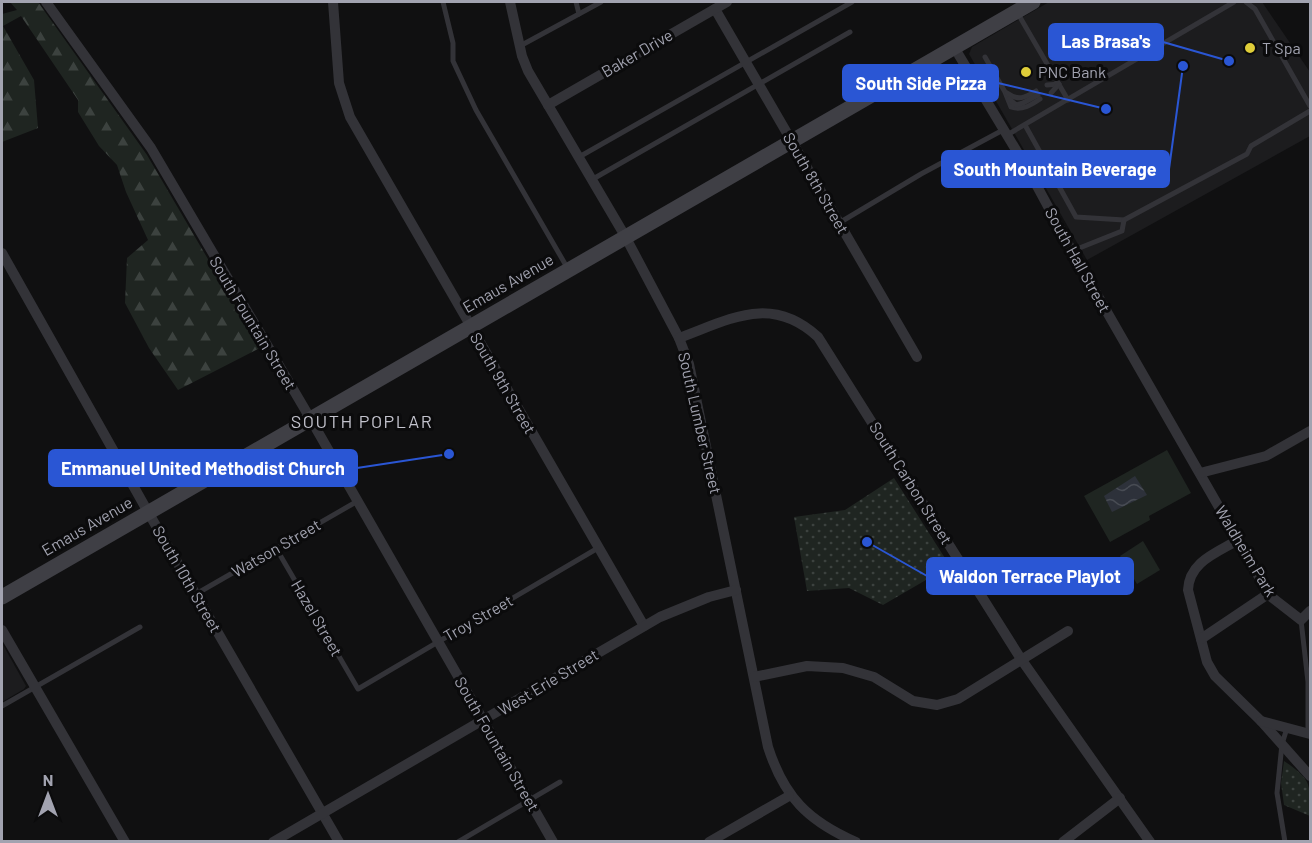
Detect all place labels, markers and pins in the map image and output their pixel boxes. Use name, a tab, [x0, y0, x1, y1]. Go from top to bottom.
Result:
callout: Las Brasa's	[1049, 24, 1163, 60]
place label: T Spa	[1262, 38, 1301, 57]
marker: T Spa	[1243, 41, 1257, 55]
place label: PNC Bank	[1038, 62, 1106, 81]
callout: South Side Pizza	[843, 65, 998, 101]
marker: PNC Bank	[1019, 65, 1033, 79]
callout: South Mountain Beverage	[942, 151, 1169, 187]
callout: Emmanuel United Methodist Church	[49, 450, 357, 486]
callout: Waldon Terrace Playlot	[927, 558, 1133, 594]

